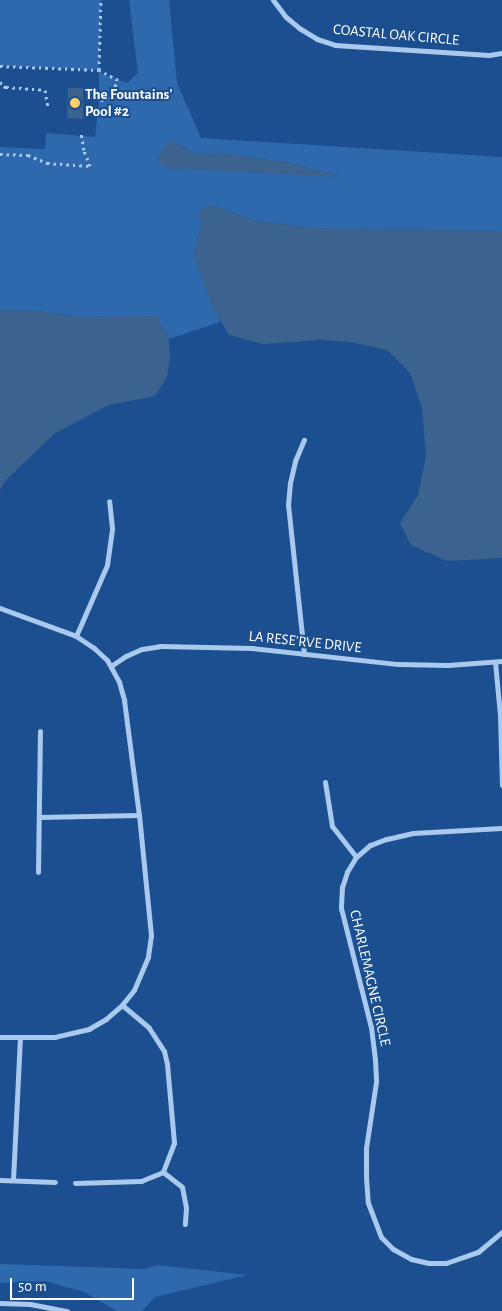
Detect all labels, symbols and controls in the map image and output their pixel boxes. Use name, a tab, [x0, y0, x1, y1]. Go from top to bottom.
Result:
street label: COASTAL OAK CIRCLE	[332, 21, 460, 49]
place label: The Fountains' Pool #2	[85, 85, 172, 120]
marker: The Fountains' Pool #2	[69, 97, 81, 109]
street label: LA RESE'RVE DRIVE	[248, 627, 362, 657]
street label: CHARLEMAGNE CIRCLE	[346, 908, 394, 1048]
scale bar	[12, 1268, 136, 1300]
text: 50 m	[18, 1279, 47, 1294]

